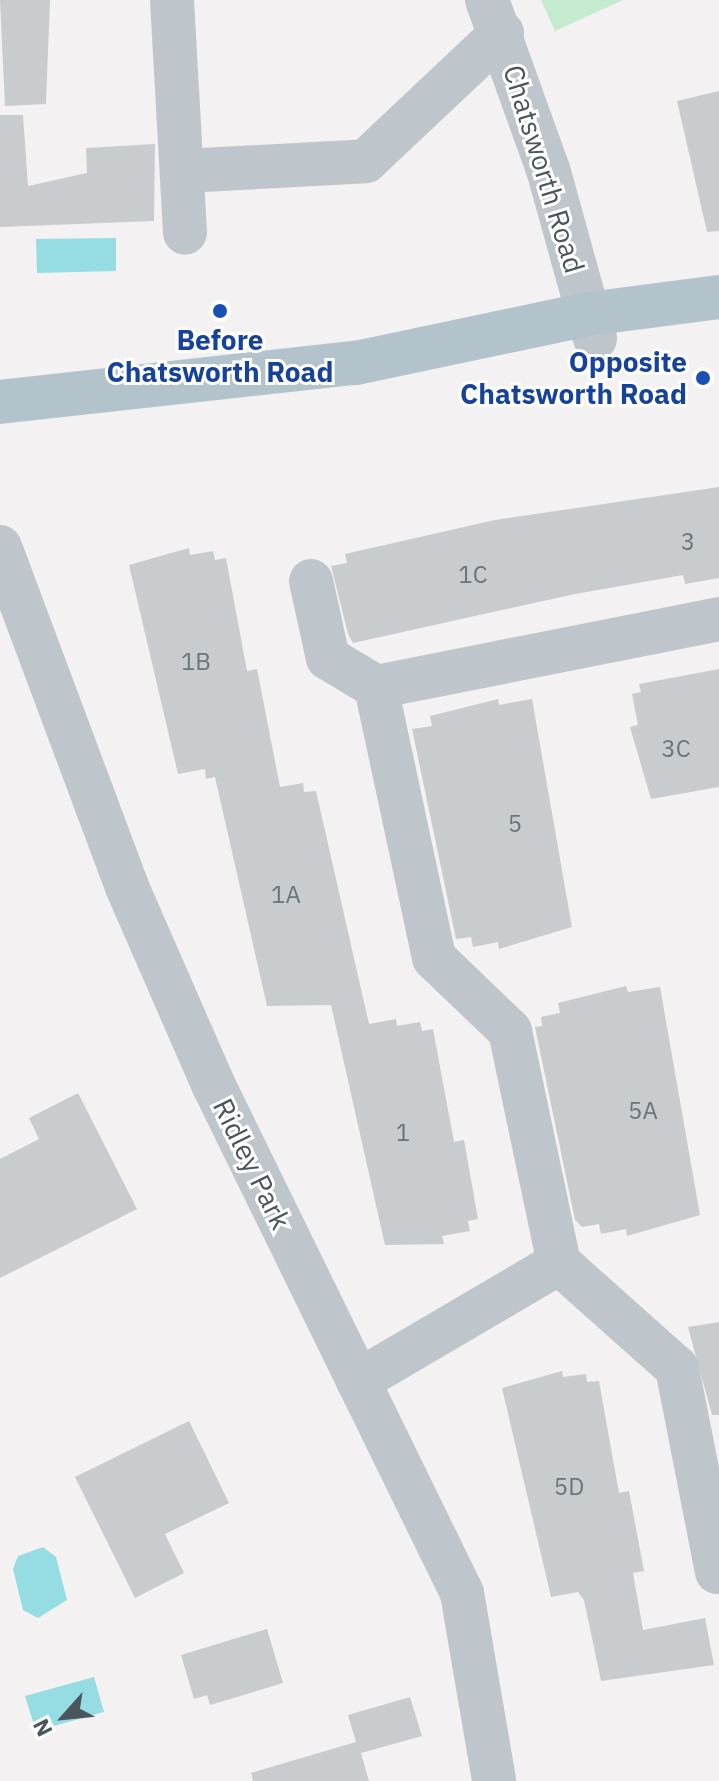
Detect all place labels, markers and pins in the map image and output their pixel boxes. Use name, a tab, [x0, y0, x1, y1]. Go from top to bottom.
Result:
marker: Before Chatsworth Road	[211, 302, 229, 320]
place label: Before Chatsworth Road	[107, 323, 333, 389]
place label: Opposite Chatsworth Road	[460, 345, 687, 411]
marker: Opposite Chatsworth Road	[694, 369, 712, 387]

